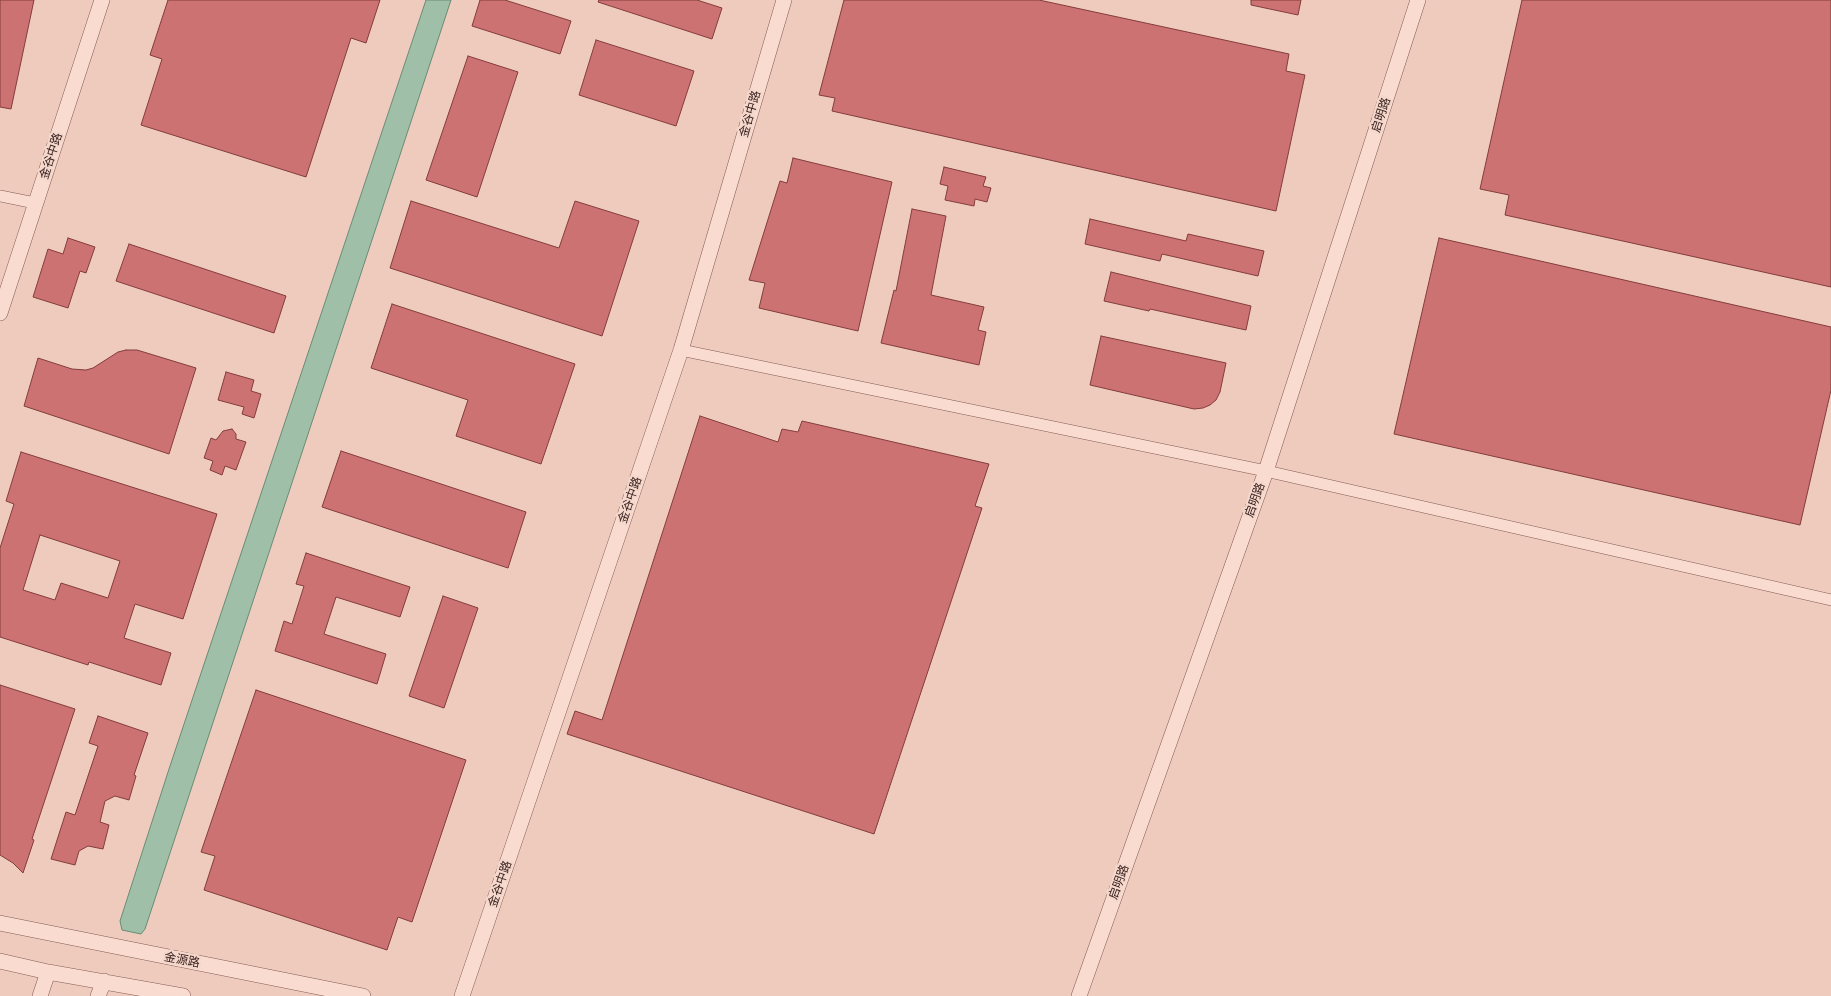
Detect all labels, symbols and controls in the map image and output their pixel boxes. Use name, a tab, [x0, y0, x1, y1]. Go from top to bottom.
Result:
street label: 金谷中路	[736, 89, 764, 139]
street label: 启明路	[1369, 96, 1393, 134]
street label: 金谷中路	[37, 131, 65, 181]
street label: 金谷中路	[615, 475, 645, 525]
street label: 启明路	[1242, 481, 1268, 519]
street label: 金谷中路	[485, 859, 515, 909]
street label: 启明路	[1106, 863, 1132, 901]
street label: 金源路	[163, 949, 201, 971]

